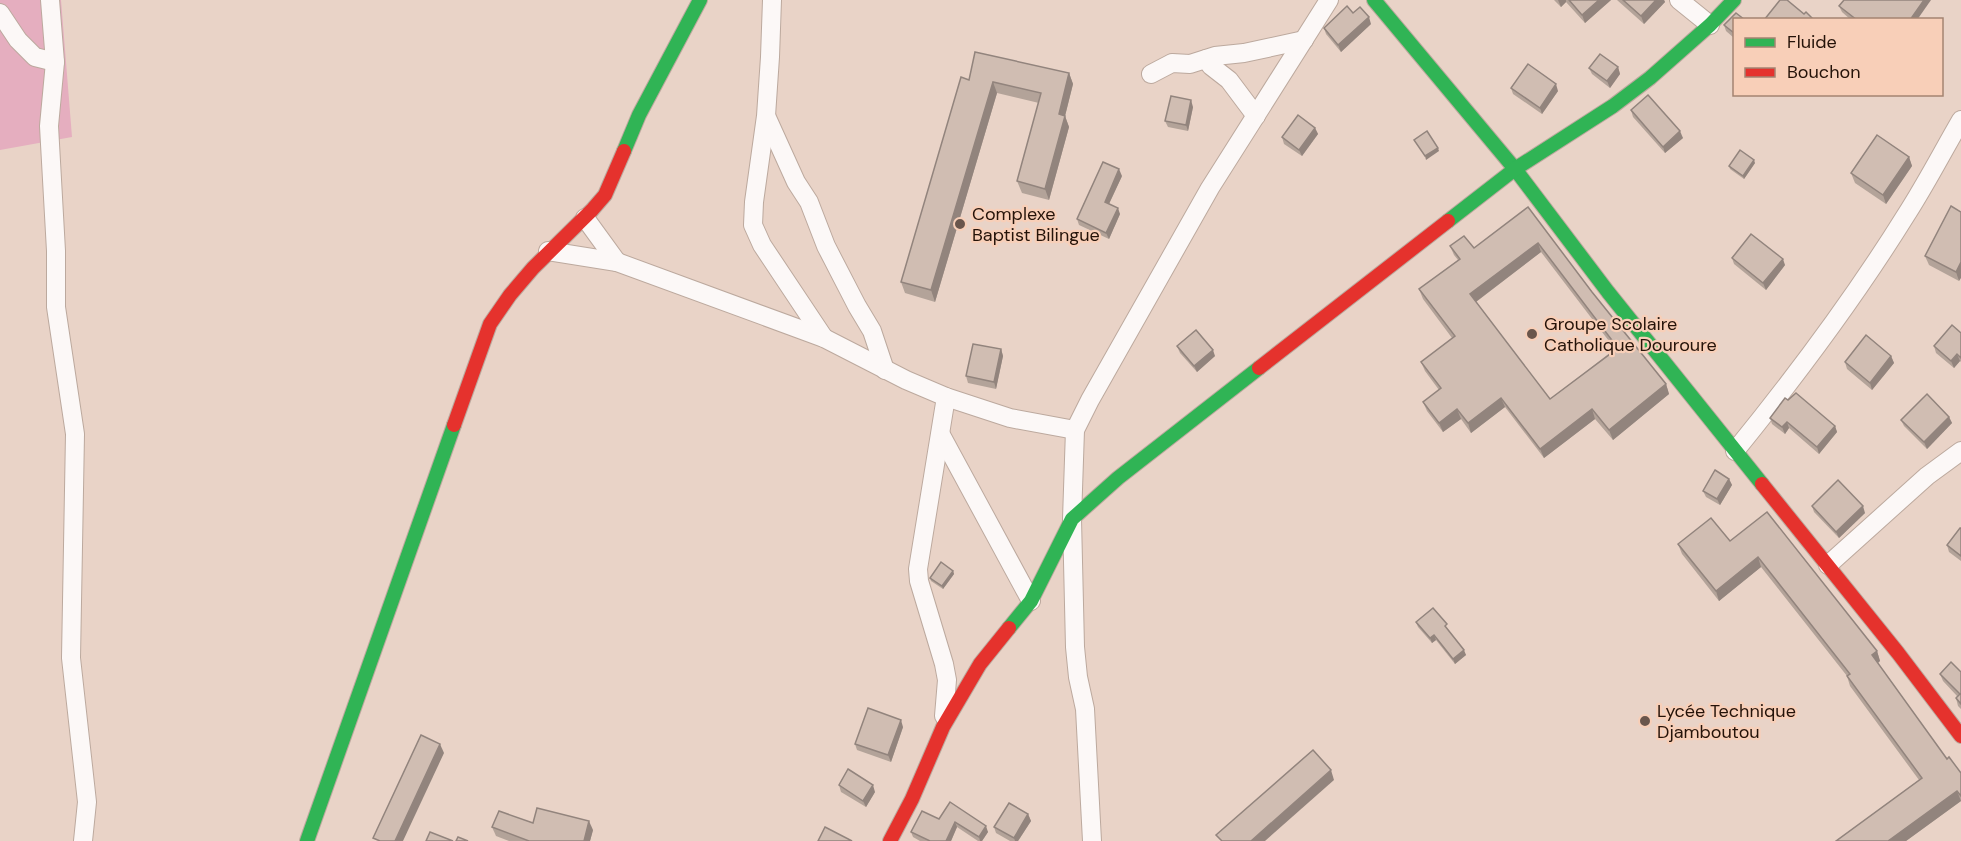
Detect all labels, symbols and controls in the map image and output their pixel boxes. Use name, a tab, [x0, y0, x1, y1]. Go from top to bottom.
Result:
legend	[1733, 18, 1943, 96]
text: Fluide	[1787, 30, 1837, 54]
text: Bouchon	[1787, 60, 1861, 84]
place label: Complexe Baptist Bilingue	[972, 202, 1100, 247]
marker: Complexe Baptist Bilingue	[953, 217, 967, 231]
place label: Groupe Scolaire Catholique Douroure	[1544, 312, 1717, 357]
marker: Groupe Scolaire Catholique Douroure	[1525, 327, 1539, 341]
place label: Lycée Technique Djamboutou	[1657, 699, 1796, 744]
marker: Lycée Technique Djamboutou	[1638, 714, 1652, 728]

